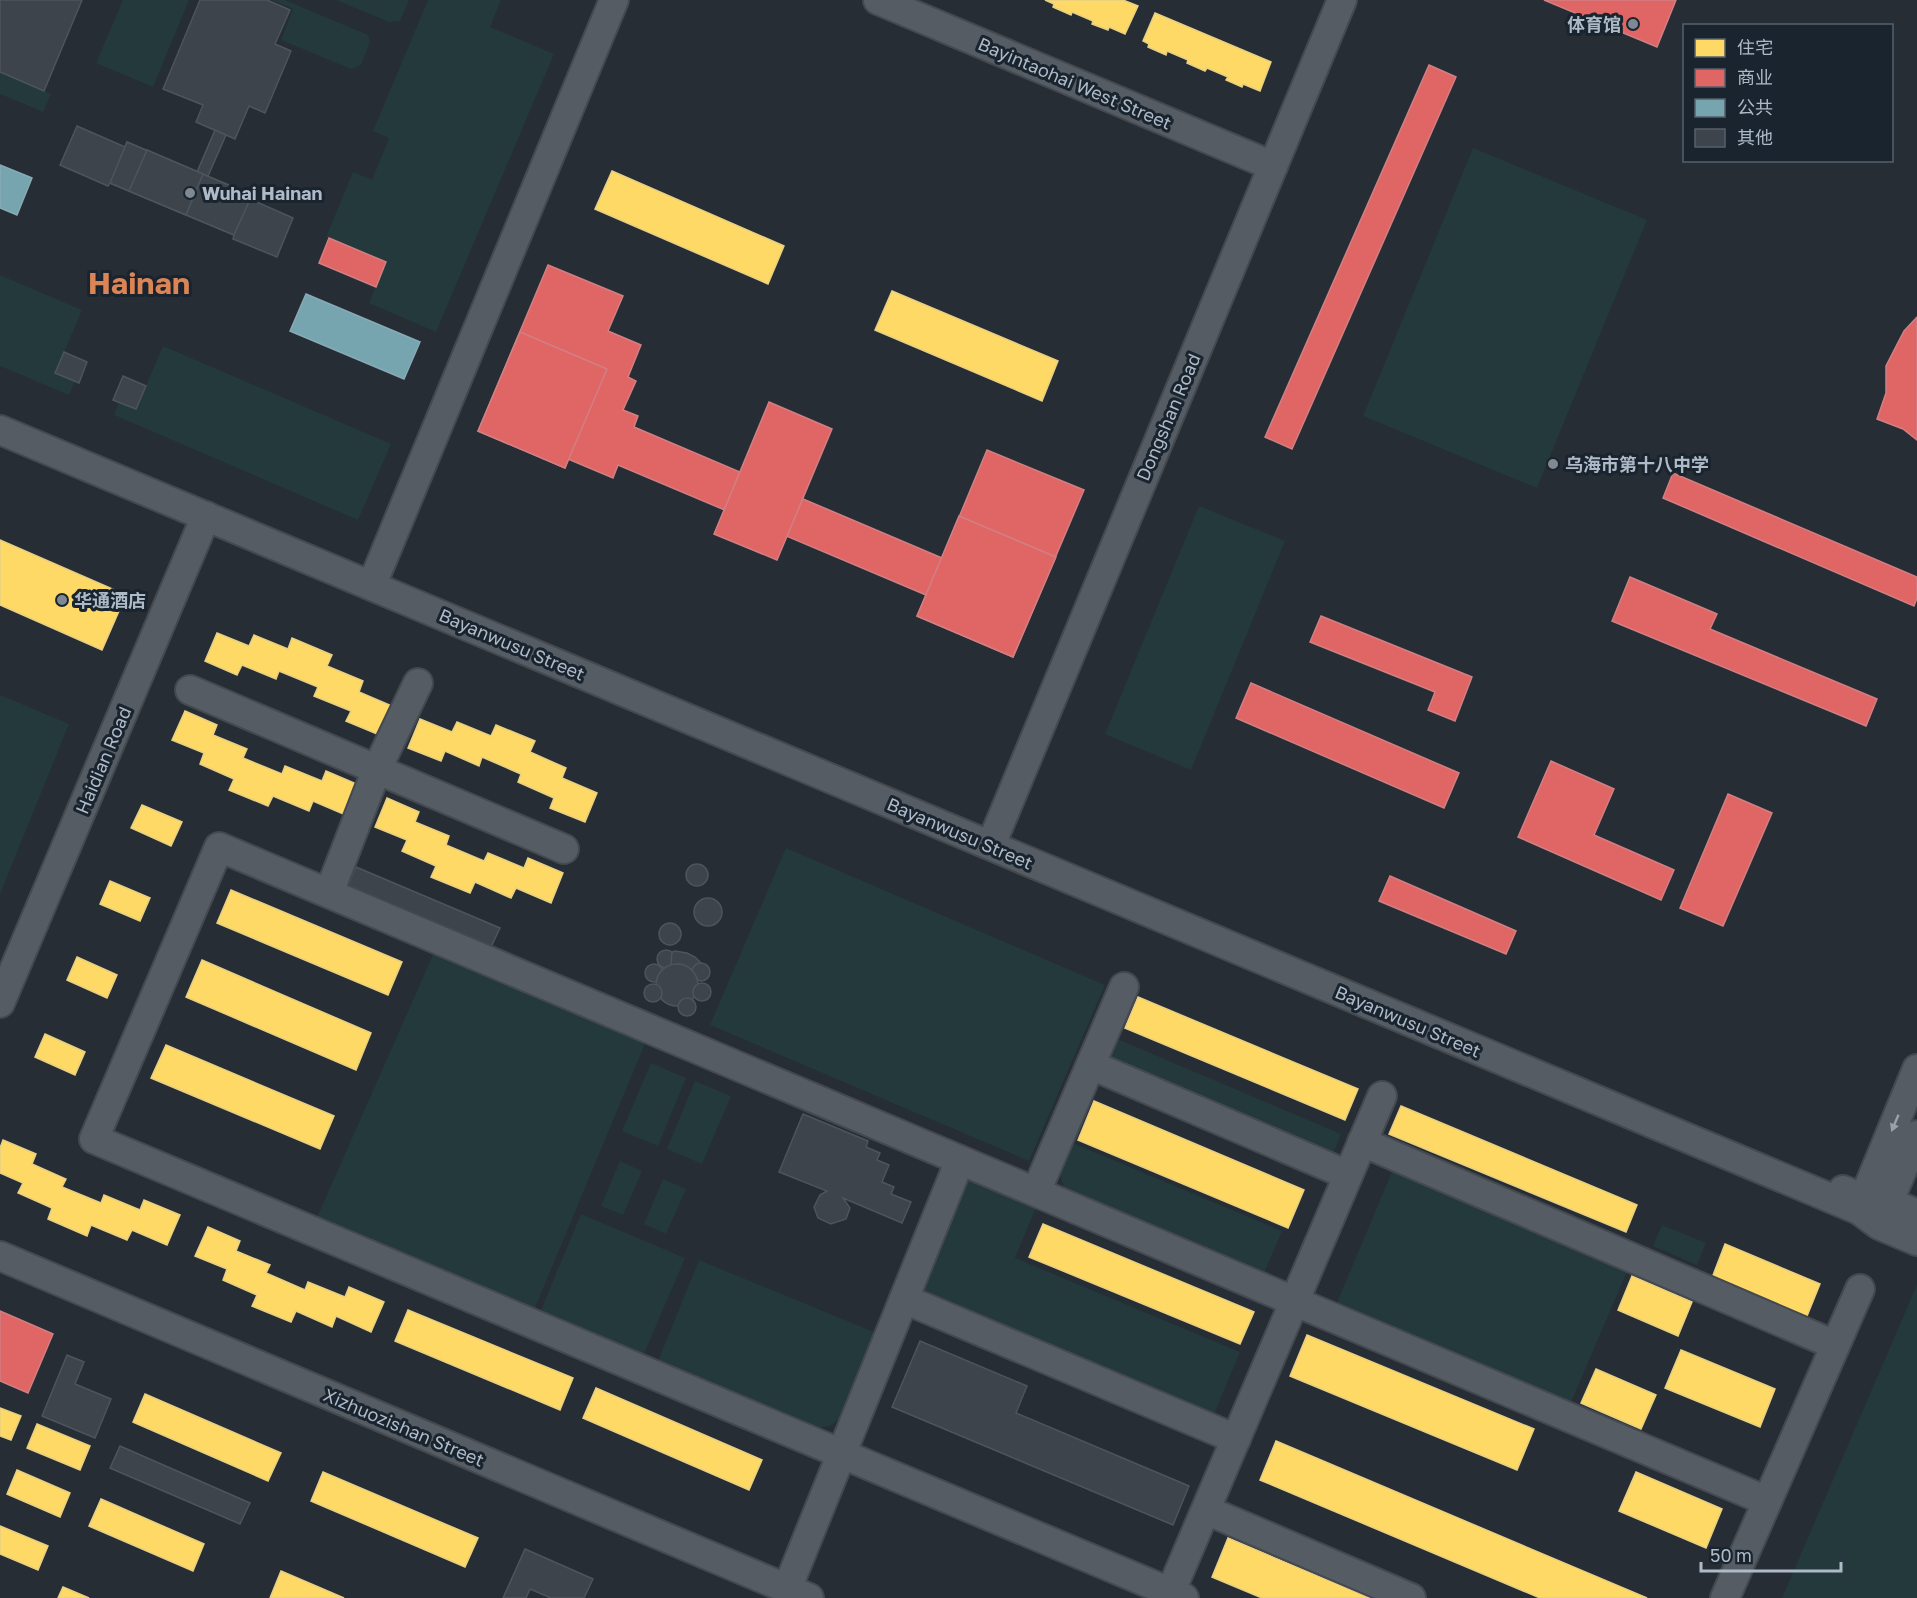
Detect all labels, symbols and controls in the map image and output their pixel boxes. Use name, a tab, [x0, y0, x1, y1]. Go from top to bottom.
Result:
place label: 体育馆	[1567, 13, 1621, 35]
marker: 体育馆	[1626, 17, 1640, 31]
legend	[1683, 24, 1893, 162]
street label: Bayintaohai West Street	[975, 32, 1175, 134]
text: 住宅	[1737, 36, 1773, 58]
text: 商业	[1737, 66, 1773, 88]
text: 公共	[1737, 96, 1773, 118]
text: 其他	[1737, 126, 1773, 148]
place label: Wuhai Hainan	[202, 182, 322, 204]
marker: Wuhai Hainan	[183, 186, 197, 200]
district label: Hainan	[88, 265, 190, 301]
street label: Dongshan Road	[1131, 350, 1205, 484]
place label: 乌海市第十八中学	[1565, 453, 1709, 475]
marker: 乌海市第十八中学	[1546, 457, 1560, 471]
place label: 华通酒店	[74, 589, 146, 611]
marker: 华通酒店	[55, 593, 69, 607]
street label: Bayanwusu Street	[436, 603, 588, 685]
street label: Haidian Road	[71, 703, 135, 817]
street label: Bayanwusu Street	[884, 792, 1036, 874]
street label: Bayanwusu Street	[1332, 980, 1484, 1062]
one-way arrow	[1890, 1115, 1900, 1133]
street label: Xizhuozishan Street	[320, 1383, 488, 1471]
scale bar	[1701, 1535, 1840, 1573]
text: 50 m	[1710, 1544, 1752, 1566]

